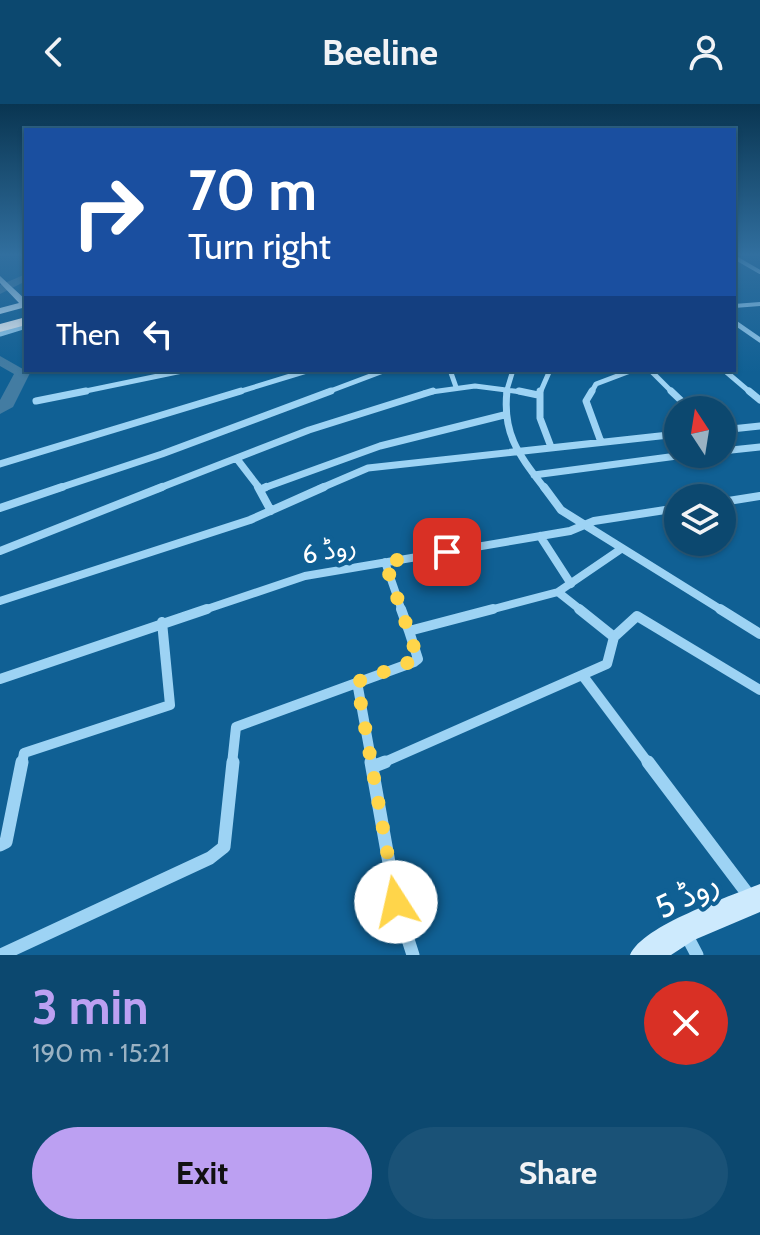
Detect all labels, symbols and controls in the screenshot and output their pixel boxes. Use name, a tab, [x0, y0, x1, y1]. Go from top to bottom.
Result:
icon: back	[32, 30, 76, 74]
text: Beeline	[322, 30, 438, 74]
icon: person	[684, 30, 728, 74]
text: 70 m	[188, 156, 317, 224]
icon: right	[56, 160, 160, 264]
text: Turn right	[188, 224, 331, 268]
icon: left	[136, 312, 180, 356]
text: Then	[56, 316, 120, 353]
north arrow	[664, 396, 736, 468]
map controls	[664, 396, 736, 556]
button: layers	[664, 484, 736, 556]
pin	[413, 518, 481, 586]
street label: روڈ 6	[299, 529, 359, 571]
icon: arrive	[425, 530, 469, 574]
position arrow	[354, 860, 438, 944]
street label: روڈ 5	[649, 863, 725, 927]
text: 3 min	[32, 978, 148, 1036]
button: close	[644, 981, 728, 1065]
text: 190 m · 15:21	[32, 1037, 170, 1069]
button: Exit	[32, 1127, 372, 1219]
button: Share	[388, 1127, 728, 1219]

